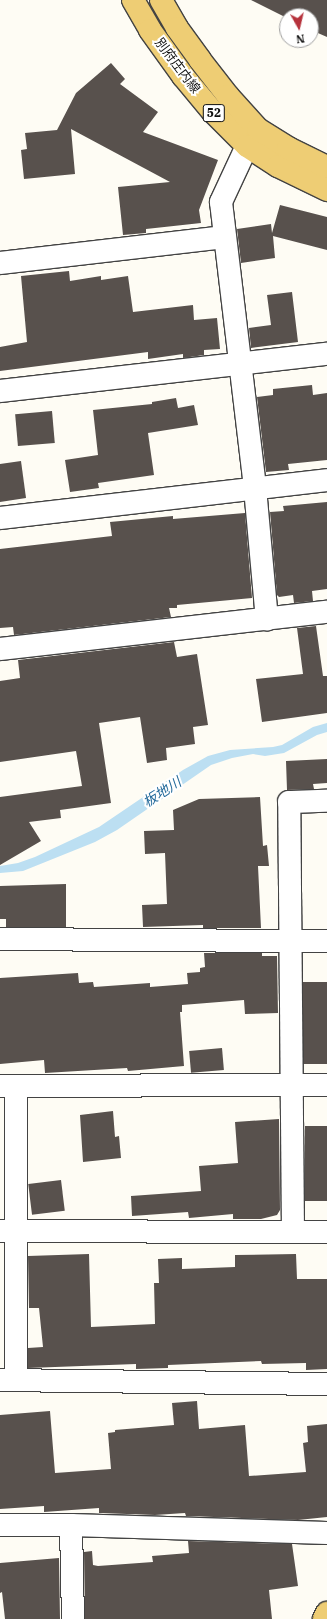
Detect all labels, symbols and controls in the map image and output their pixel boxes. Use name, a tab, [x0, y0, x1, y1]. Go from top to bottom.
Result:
north arrow	[279, 8, 319, 48]
text: N	[295, 31, 306, 46]
street label: 別府庄内線	[151, 35, 203, 97]
road number: 52	[202, 103, 226, 123]
water label: 板地川	[140, 774, 184, 810]

